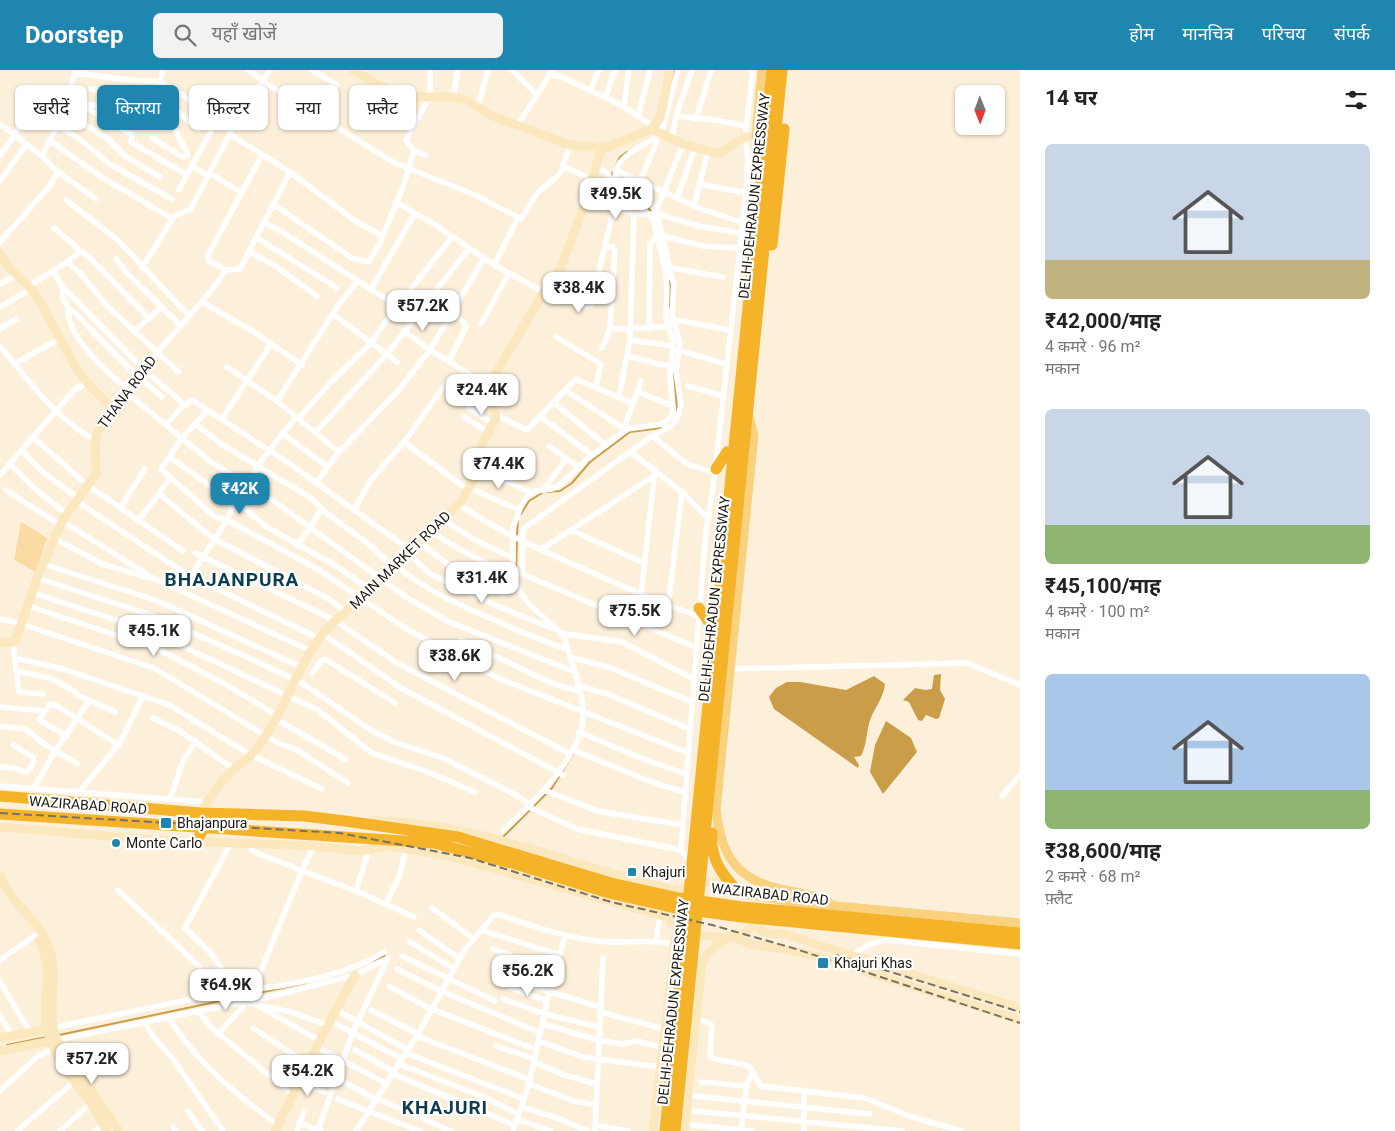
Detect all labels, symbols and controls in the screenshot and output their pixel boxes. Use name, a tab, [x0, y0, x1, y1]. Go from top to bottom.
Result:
search box	[153, 13, 503, 58]
text: Doorstep	[25, 21, 123, 49]
icon: search	[171, 21, 199, 49]
text: यहाँ खोजें	[211, 22, 277, 45]
text: होम	[1129, 23, 1154, 44]
text: मानचित्र	[1182, 23, 1234, 44]
text: परिचय	[1262, 23, 1306, 44]
text: संपर्क	[1334, 23, 1370, 44]
chip: खरीदें	[15, 85, 87, 130]
chip: किराया	[97, 85, 179, 130]
chip: फ़िल्टर	[189, 85, 268, 130]
chip: नया	[278, 85, 339, 130]
chip: फ़्लैट	[349, 85, 416, 130]
north arrow	[955, 85, 1005, 135]
map controls	[955, 85, 1005, 135]
text: 14 घर	[1045, 86, 1097, 110]
icon: filters	[1342, 86, 1370, 114]
street label: DELHI-DEHRADUN EXPRESSWAY	[735, 92, 773, 300]
icon: home	[1163, 177, 1253, 267]
pin: ₹49.5K	[575, 178, 657, 220]
text: ₹49.5K	[591, 184, 641, 203]
pin: ₹38.4K	[538, 272, 620, 314]
text: ₹38.4K	[554, 278, 604, 297]
pin: ₹57.2K	[382, 290, 464, 332]
text: ₹57.2K	[398, 296, 448, 315]
text: ₹42,000/माह	[1045, 309, 1161, 333]
text: 4 कमरे · 96 m²	[1045, 337, 1140, 356]
street label: THANA ROAD	[95, 353, 159, 431]
text: मकान	[1045, 359, 1080, 378]
pin: ₹24.4K	[441, 374, 523, 416]
text: ₹24.4K	[457, 380, 507, 399]
icon: home	[1163, 442, 1253, 532]
pin: ₹74.4K	[458, 448, 540, 490]
text: ₹74.4K	[474, 454, 524, 473]
pin: ₹42K	[210, 472, 270, 515]
text: ₹42K	[222, 479, 258, 498]
street label: DELHI-DEHRADUN EXPRESSWAY	[695, 495, 733, 703]
street label: MAIN MARKET ROAD	[346, 508, 454, 612]
pin: ₹31.4K	[441, 562, 523, 604]
district label: BHAJANPURA	[165, 568, 299, 591]
text: ₹31.4K	[457, 568, 507, 587]
text: ₹45,100/माह	[1045, 574, 1161, 598]
pin: ₹75.5K	[594, 594, 676, 637]
text: ₹75.5K	[610, 601, 660, 620]
text: 4 कमरे · 100 m²	[1045, 602, 1149, 621]
pin: ₹45.1K	[113, 614, 195, 657]
text: ₹45.1K	[129, 621, 179, 640]
text: मकान	[1045, 624, 1080, 643]
pin: ₹38.6K	[414, 640, 496, 682]
text: ₹38.6K	[430, 646, 480, 665]
icon: home	[1163, 707, 1253, 797]
street label: WAZIRABAD ROAD	[28, 793, 148, 817]
place label: Bhajanpura	[177, 815, 247, 831]
marker: Bhajanpura	[159, 816, 173, 830]
place label: Monte Carlo	[126, 835, 202, 851]
marker: Monte Carlo	[110, 837, 122, 849]
text: ₹38,600/माह	[1045, 839, 1161, 863]
place label: Khajuri	[642, 864, 685, 880]
marker: Khajuri	[626, 866, 638, 878]
text: 2 कमरे · 68 m²	[1045, 867, 1140, 886]
street label: WAZIRABAD ROAD	[710, 880, 830, 908]
text: फ़्लैट	[1045, 889, 1073, 908]
street label: DELHI-DEHRADUN EXPRESSWAY	[654, 898, 692, 1106]
pin: ₹56.2K	[487, 954, 569, 997]
place label: Khajuri Khas	[834, 955, 912, 971]
marker: Khajuri Khas	[816, 956, 830, 970]
text: ₹56.2K	[503, 961, 553, 980]
pin: ₹64.9K	[185, 968, 267, 1011]
text: ₹64.9K	[201, 975, 251, 994]
pin: ₹57.2K	[51, 1042, 133, 1085]
text: ₹57.2K	[67, 1049, 117, 1068]
pin: ₹54.2K	[267, 1054, 349, 1097]
text: ₹54.2K	[283, 1061, 333, 1080]
district label: KHAJURI	[402, 1096, 488, 1119]

